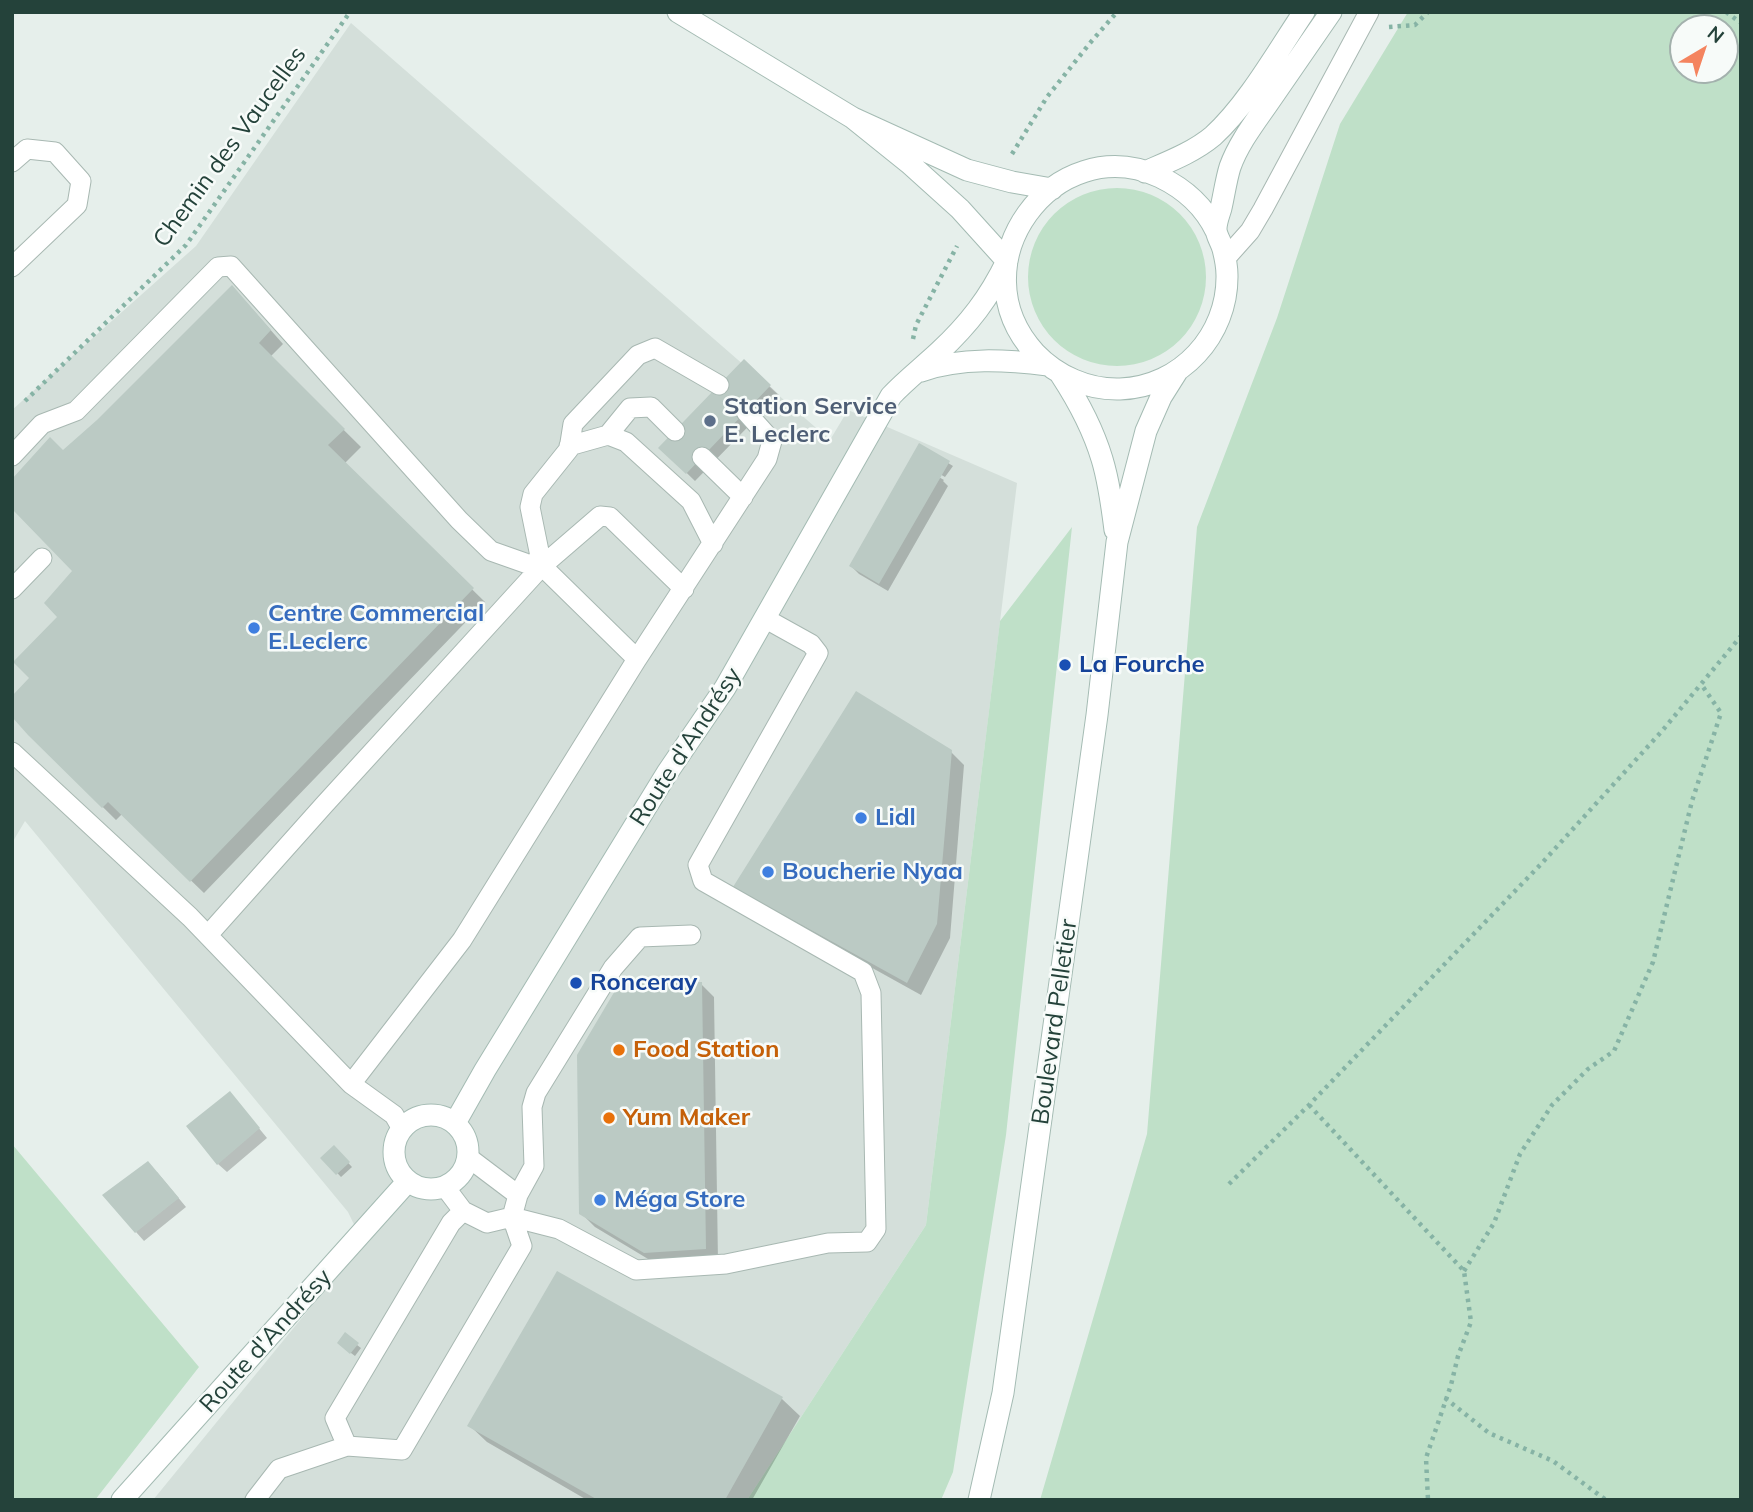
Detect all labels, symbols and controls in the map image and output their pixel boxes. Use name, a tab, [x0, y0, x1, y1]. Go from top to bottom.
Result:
north arrow	[1669, 14, 1739, 84]
text: N	[1703, 20, 1729, 48]
street label: Chemin des Vaucelles	[148, 41, 312, 253]
place label: Station Service E. Leclerc	[724, 393, 897, 449]
marker: Station Service E. Leclerc	[702, 413, 718, 429]
place label: Centre Commercial E.Leclerc	[268, 600, 484, 656]
marker: Centre Commercial E.Leclerc	[246, 620, 262, 636]
place label: La Fourche	[1079, 651, 1205, 679]
marker: La Fourche	[1057, 657, 1073, 673]
street label: Route d'Andrésy	[624, 662, 748, 832]
place label: Lidl	[875, 804, 916, 832]
marker: Lidl	[853, 810, 869, 826]
place label: Boucherie Nyaa	[782, 858, 963, 886]
marker: Boucherie Nyaa	[760, 864, 776, 880]
street label: Boulevard Pelletier	[1026, 917, 1084, 1127]
place label: Ronceray	[590, 969, 697, 997]
marker: Ronceray	[568, 975, 584, 991]
place label: Food Station	[633, 1036, 780, 1064]
marker: Food Station	[611, 1042, 627, 1058]
place label: Yum Maker	[623, 1104, 750, 1132]
marker: Yum Maker	[601, 1110, 617, 1126]
place label: Méga Store	[614, 1186, 745, 1214]
marker: Méga Store	[592, 1192, 608, 1208]
street label: Route d'Andrésy	[194, 1263, 338, 1419]

